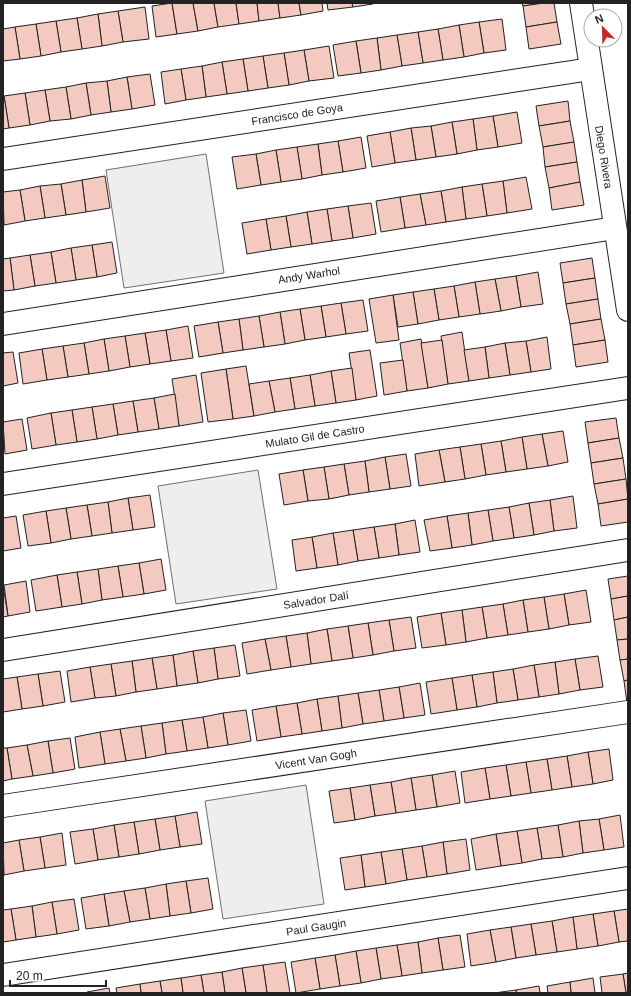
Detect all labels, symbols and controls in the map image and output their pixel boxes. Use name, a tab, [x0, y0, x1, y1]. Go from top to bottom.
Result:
north arrow	[583, 8, 623, 48]
text: N	[593, 12, 605, 26]
street label: Francisco de Goya	[250, 101, 344, 127]
street label: Diego Rivera	[593, 125, 615, 190]
street label: Andy Warhol	[277, 264, 341, 286]
street label: Mulato Gil de Castro	[265, 422, 365, 450]
street label: Salvador Dalí	[282, 589, 350, 611]
street label: Vicent Van Gogh	[274, 747, 358, 771]
street label: Paul Gaugin	[285, 916, 347, 938]
scale bar	[10, 962, 106, 988]
text: 20 m	[16, 969, 43, 983]

